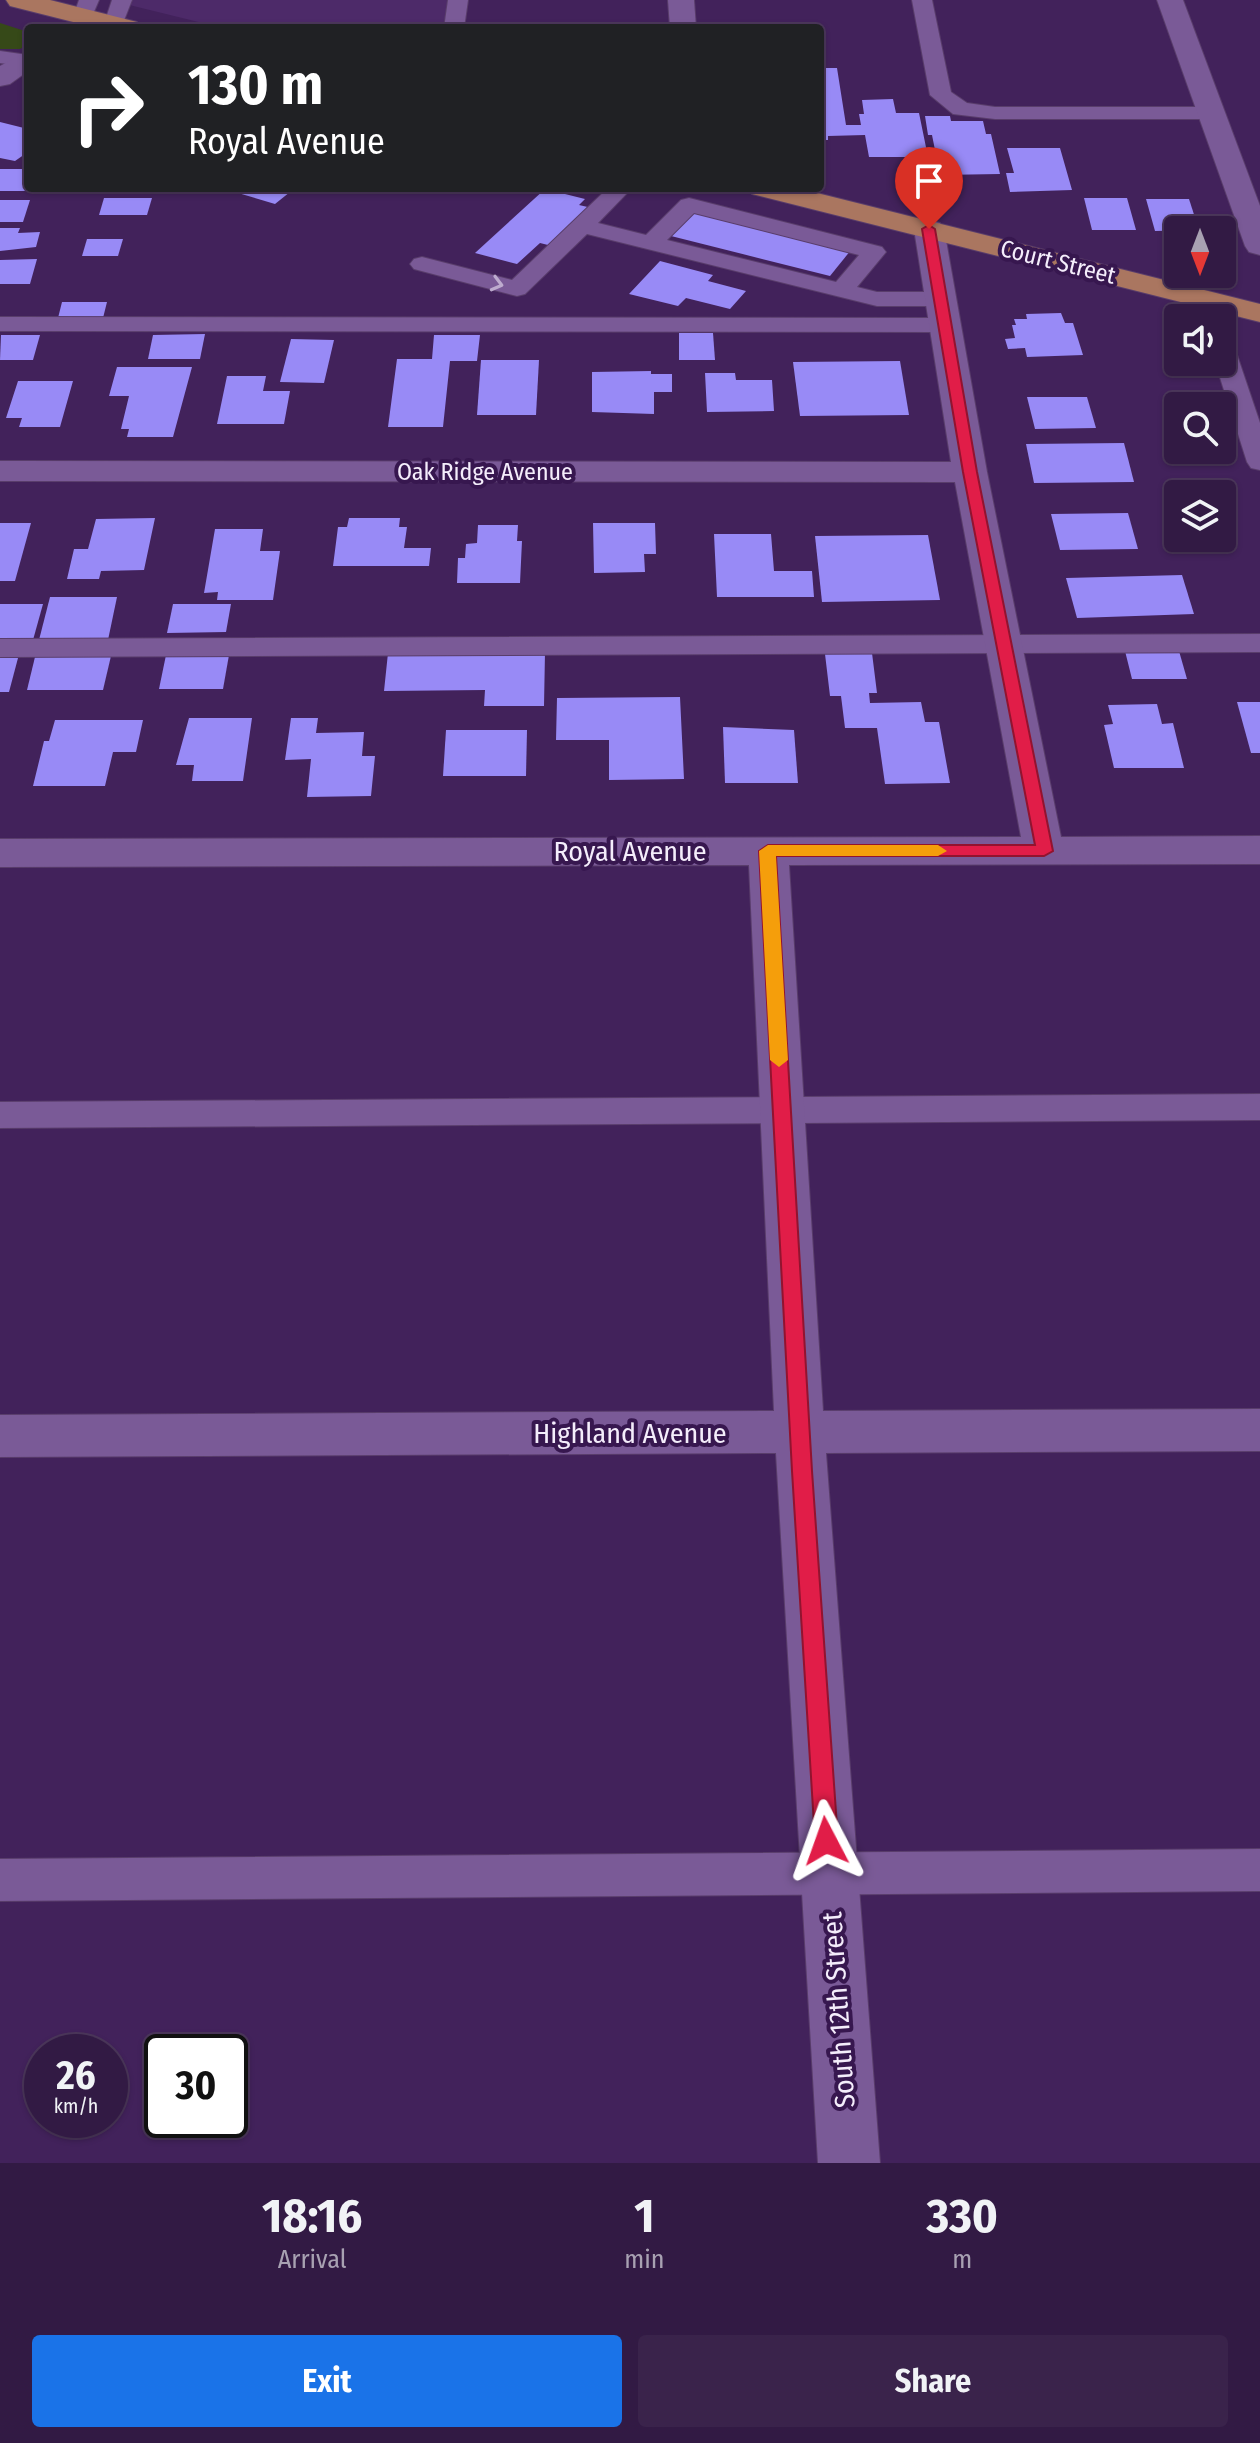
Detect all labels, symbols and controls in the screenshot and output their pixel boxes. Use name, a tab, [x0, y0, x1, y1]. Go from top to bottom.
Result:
text: 130 m	[188, 52, 323, 119]
icon: right	[56, 56, 160, 160]
text: Royal Avenue	[188, 120, 385, 164]
pin	[895, 147, 963, 229]
icon: arrive	[907, 159, 951, 203]
north arrow	[1164, 216, 1236, 288]
map controls	[1164, 216, 1236, 552]
street label: Court Street	[997, 234, 1119, 290]
one-way arrow	[490, 275, 504, 292]
button: sound	[1164, 304, 1236, 376]
button: search	[1164, 392, 1236, 464]
street label: Oak Ridge Avenue	[397, 458, 573, 486]
button: layers	[1164, 480, 1236, 552]
street label: Royal Avenue	[553, 835, 707, 868]
street label: Highland Avenue	[533, 1417, 727, 1450]
position arrow	[784, 1799, 868, 1883]
street label: South 12th Street	[815, 1910, 862, 2109]
speed limit sign: 30	[144, 2034, 248, 2138]
text: 26	[56, 2052, 96, 2100]
text: km/h	[54, 2094, 98, 2118]
text: 18:16	[262, 2187, 362, 2245]
text: 1	[634, 2187, 655, 2245]
text: 330	[926, 2187, 998, 2245]
text: Arrival	[278, 2244, 347, 2275]
text: min	[624, 2244, 665, 2275]
text: m	[952, 2244, 972, 2275]
button: Exit	[32, 2335, 622, 2427]
button: Share	[638, 2335, 1228, 2427]

